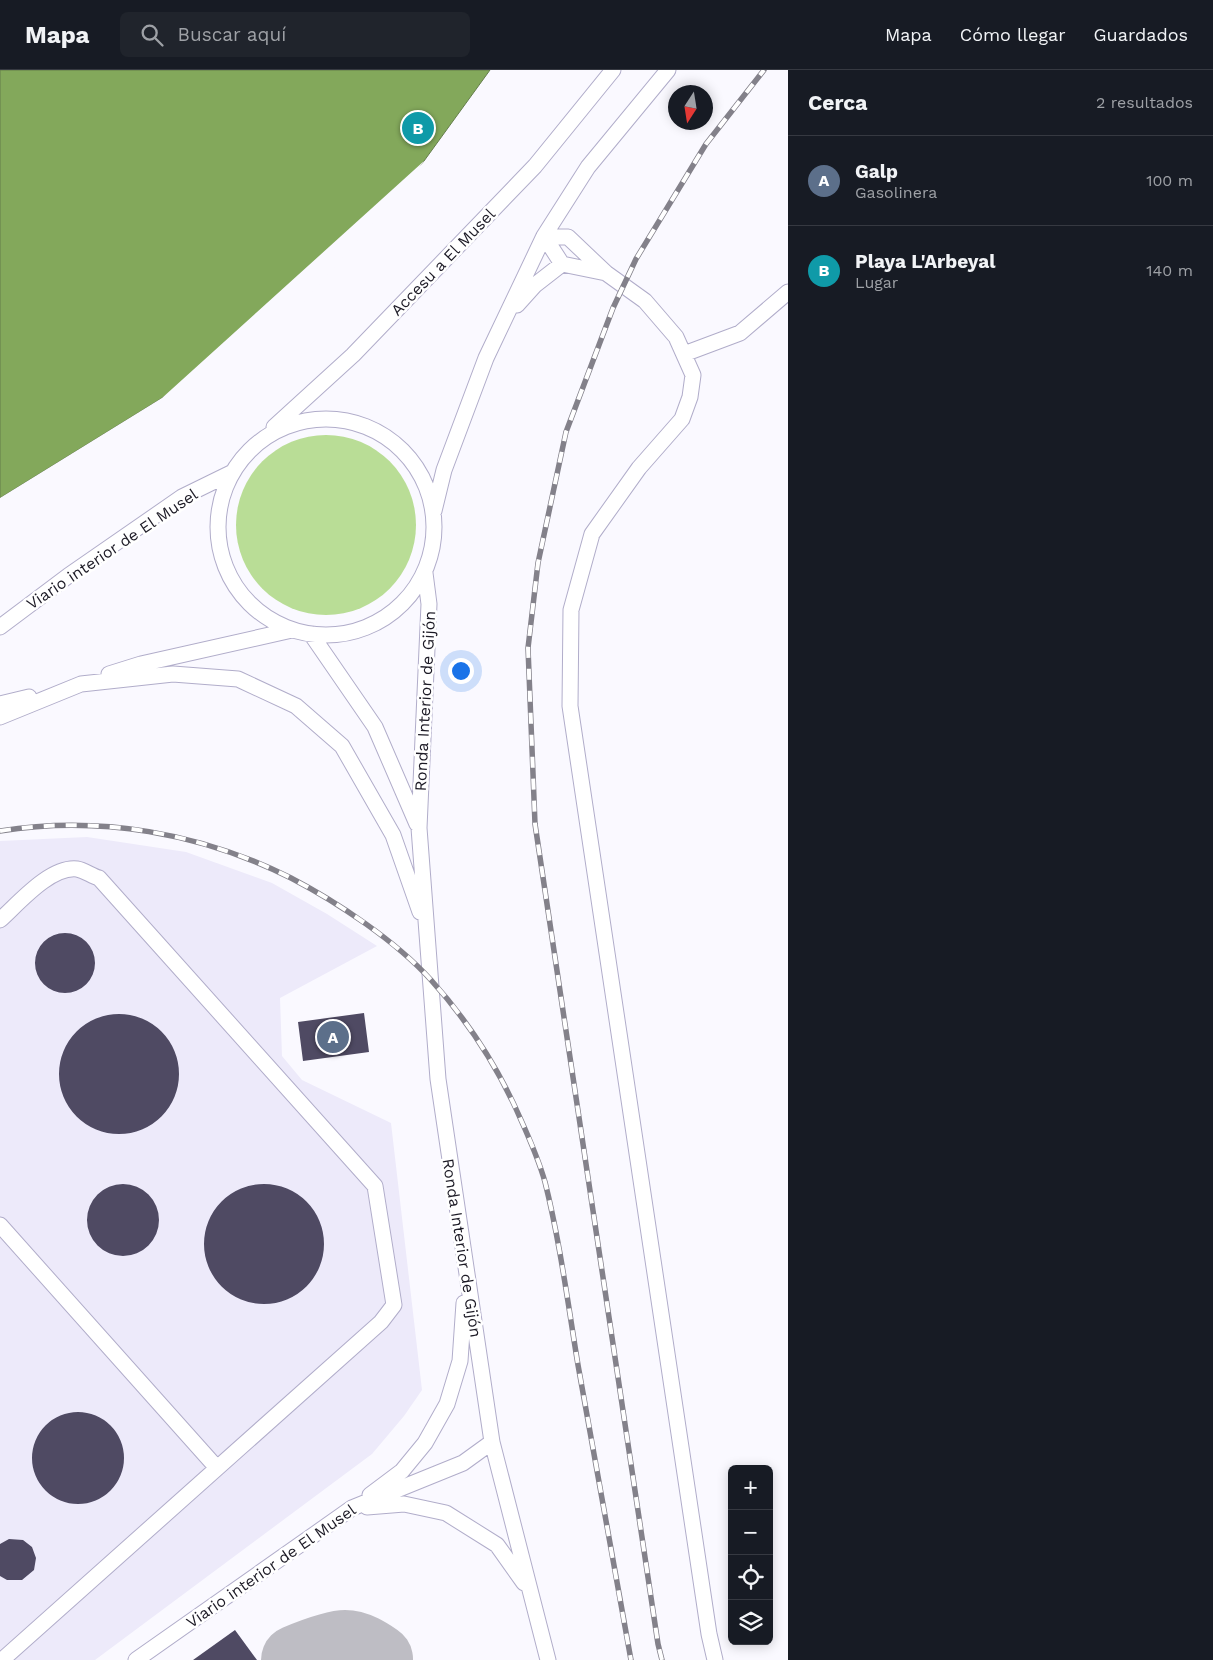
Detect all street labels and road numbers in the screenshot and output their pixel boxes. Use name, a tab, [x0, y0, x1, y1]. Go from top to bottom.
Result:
street label: Accesu a El Musel	[387, 204, 499, 319]
street label: Viario interior de El Musel	[23, 485, 201, 613]
street label: Ronda Interior de Gijón	[411, 610, 439, 792]
street label: Ronda Interior de Gijón	[438, 1157, 486, 1339]
street label: Viario interior de El Musel	[183, 1500, 359, 1632]

